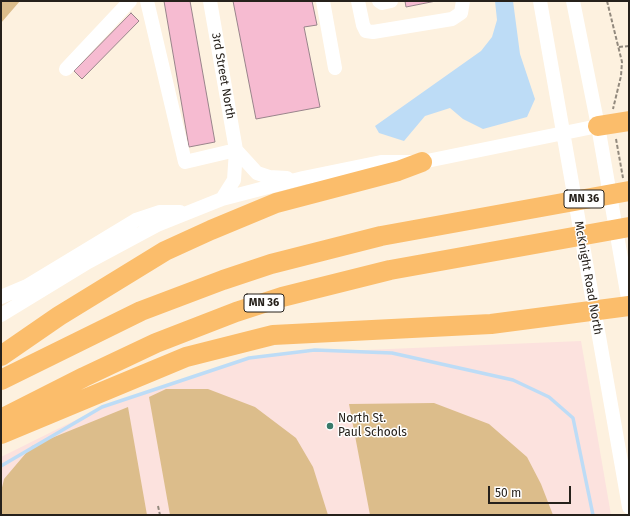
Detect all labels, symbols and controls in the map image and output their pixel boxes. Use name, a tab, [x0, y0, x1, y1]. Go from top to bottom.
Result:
street label: 3rd Street North	[208, 32, 238, 120]
road number: MN 36	[564, 190, 604, 208]
street label: McKnight Road North	[571, 220, 605, 336]
road number: MN 36	[244, 294, 284, 312]
place label: North St. Paul Schools	[338, 412, 407, 440]
marker: North St. Paul Schools	[325, 421, 335, 431]
scale bar	[490, 478, 573, 504]
text: 50 m	[495, 486, 521, 500]

